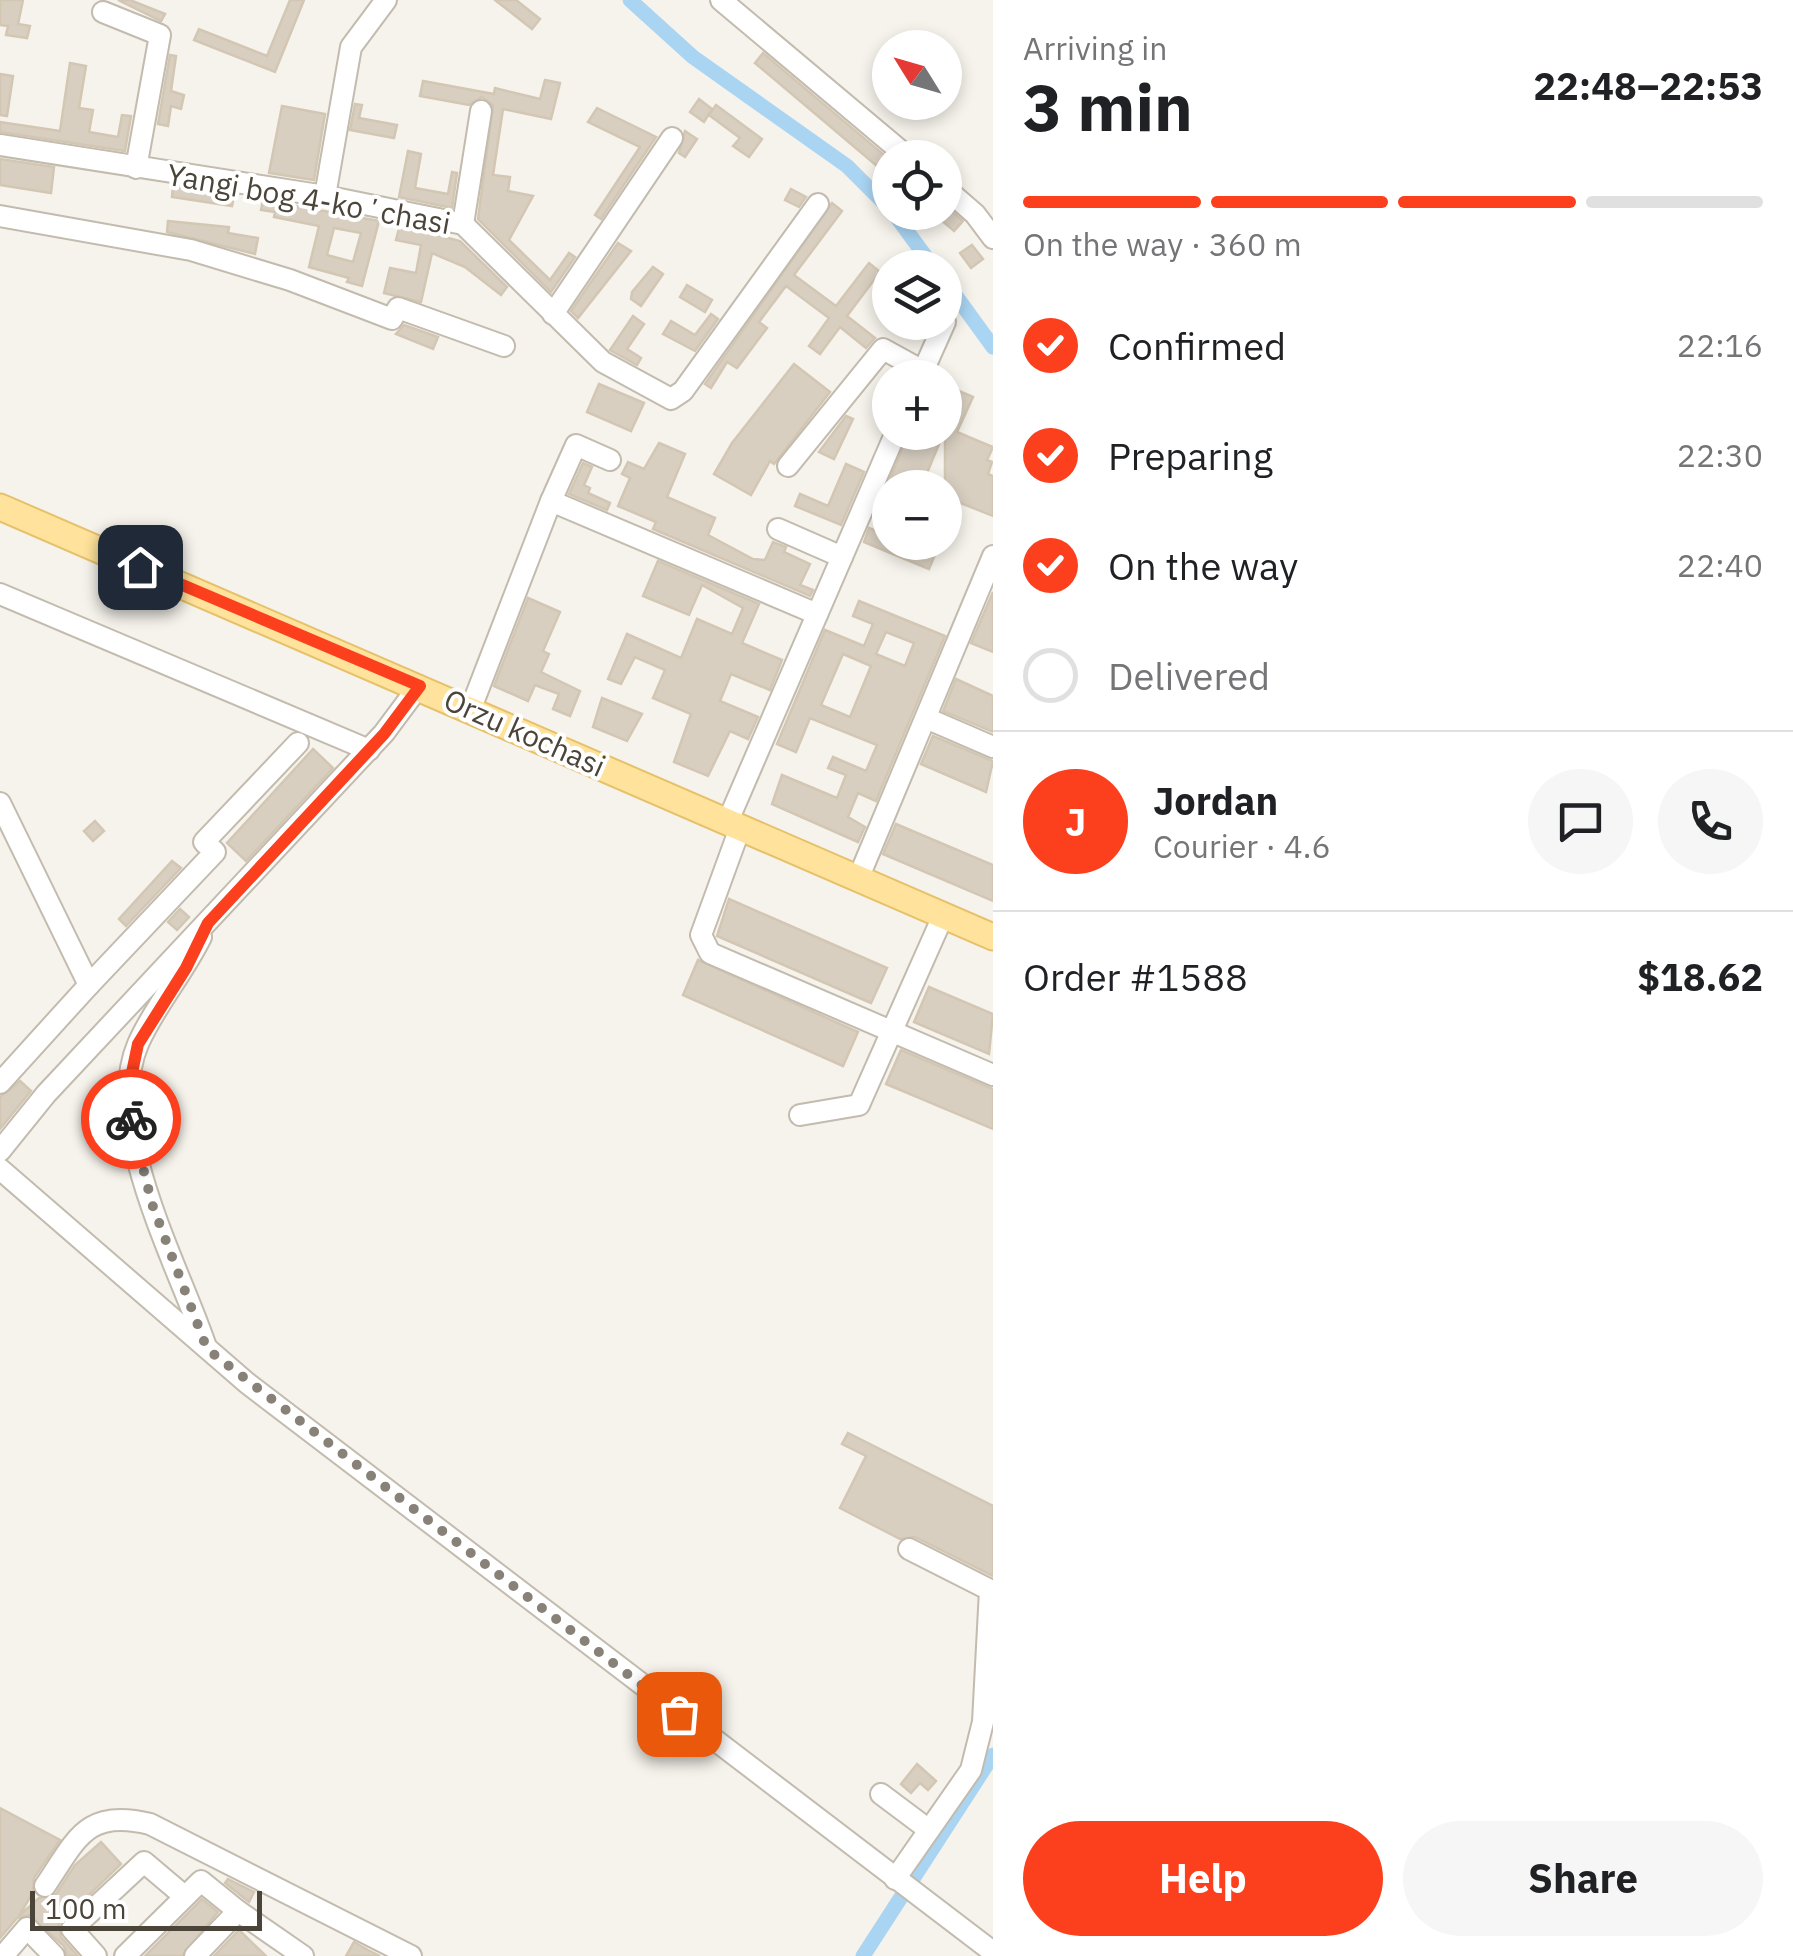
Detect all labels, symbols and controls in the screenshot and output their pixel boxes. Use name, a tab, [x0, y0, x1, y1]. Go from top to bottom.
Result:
text: Arriving in	[1023, 27, 1168, 69]
north arrow	[872, 30, 962, 120]
map controls	[872, 30, 962, 560]
text: 22:48–22:53	[1533, 61, 1763, 110]
text: 3 min	[1023, 64, 1193, 149]
button: locate	[872, 140, 962, 230]
street label: Yangi bog 4-koʼchasi	[164, 154, 454, 242]
text: On the way · 360 m	[1023, 223, 1302, 265]
button: layers	[872, 250, 962, 340]
icon: check	[1023, 318, 1078, 373]
text: Confirmed	[1108, 321, 1286, 370]
text: 22:16	[1677, 324, 1763, 366]
button: +	[872, 360, 962, 450]
icon: check	[1023, 428, 1078, 483]
text: Preparing	[1108, 431, 1273, 480]
text: 22:30	[1677, 434, 1763, 476]
button: −	[872, 470, 962, 560]
pin	[98, 525, 183, 610]
icon: check	[1023, 538, 1078, 593]
icon: home	[113, 540, 168, 595]
text: On the way	[1108, 541, 1298, 590]
text: 22:40	[1677, 544, 1763, 586]
text: Delivered	[1108, 651, 1270, 700]
street label: Orzu kochasi	[438, 679, 612, 785]
button: chat	[1528, 769, 1633, 874]
button: phone	[1658, 769, 1763, 874]
text: Jordan	[1153, 776, 1278, 825]
text: J	[1065, 797, 1086, 846]
text: Courier · 4.6	[1153, 825, 1331, 867]
text: Order #1588	[1023, 952, 1248, 1001]
text: $18.62	[1637, 952, 1763, 1001]
courier	[81, 1069, 181, 1169]
icon: bike	[104, 1092, 159, 1147]
pin	[637, 1672, 722, 1757]
icon: bag	[652, 1687, 707, 1742]
button: Help	[1023, 1821, 1383, 1936]
button: Share	[1403, 1821, 1763, 1936]
scale bar	[30, 1886, 262, 1930]
text: 100 m	[45, 1890, 126, 1927]

